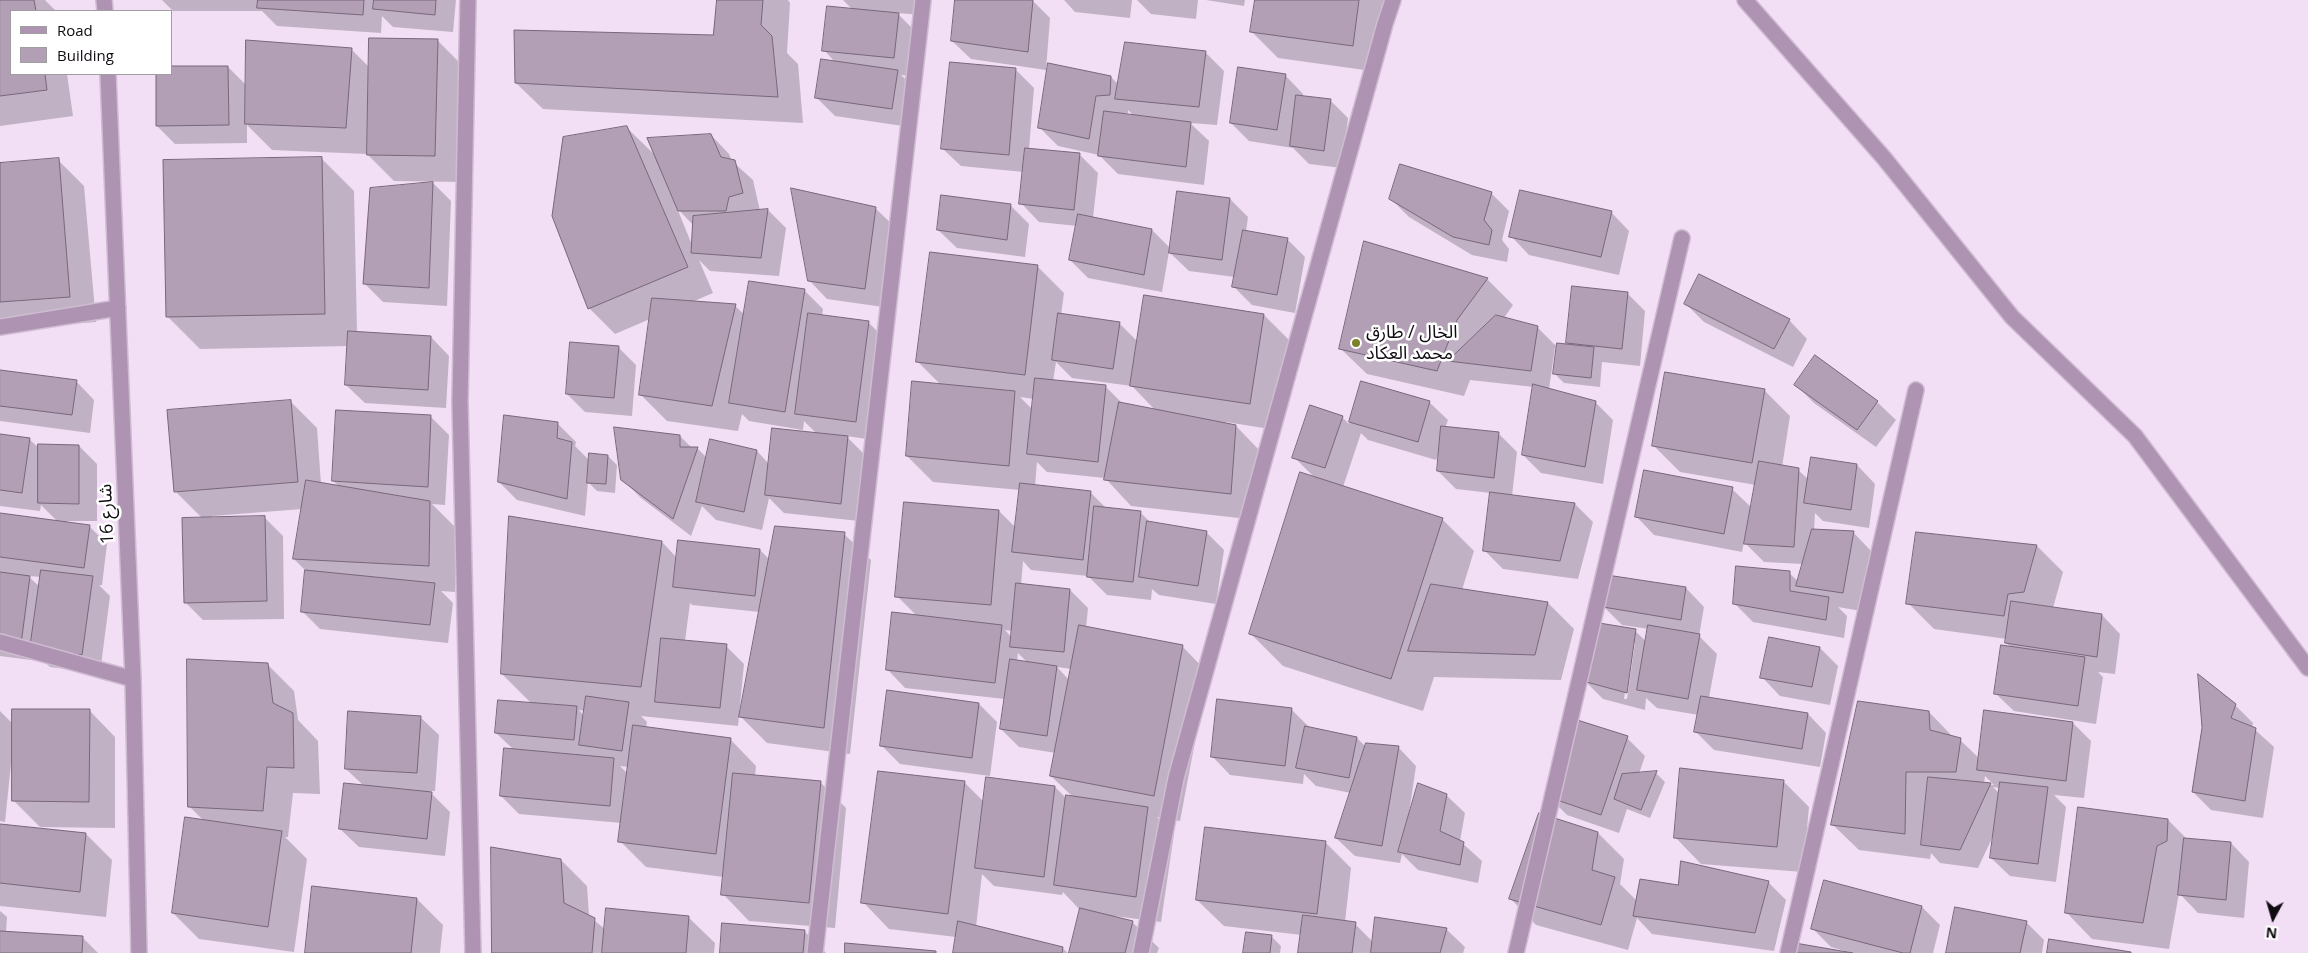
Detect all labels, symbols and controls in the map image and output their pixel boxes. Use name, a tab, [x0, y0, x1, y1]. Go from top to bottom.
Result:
legend	[10, 10, 172, 75]
text: Road	[57, 20, 93, 40]
text: Building	[57, 45, 114, 65]
place label: الخال / طارق محمد العكاد	[1366, 322, 1458, 364]
marker: الخال / طارق محمد العكاد	[1350, 337, 1362, 349]
street label: شارع 16	[95, 483, 119, 545]
north arrow	[2248, 893, 2298, 943]
text: N	[2265, 923, 2278, 943]

